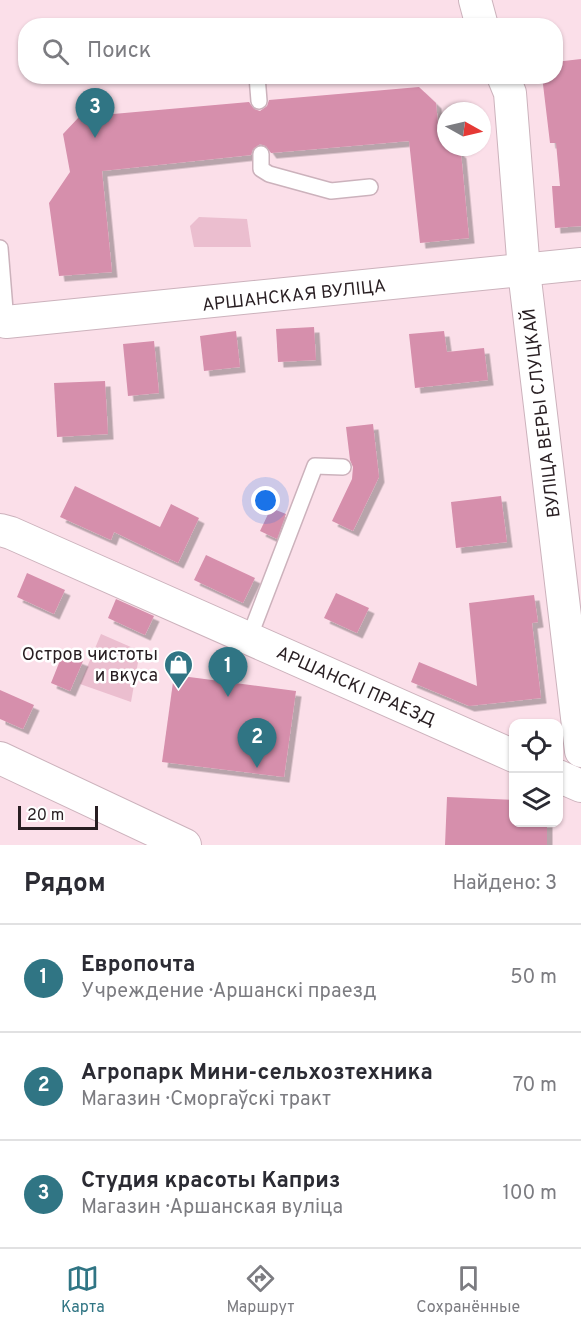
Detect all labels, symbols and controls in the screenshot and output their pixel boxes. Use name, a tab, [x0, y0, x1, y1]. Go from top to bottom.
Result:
search box	[18, 18, 563, 84]
icon: search	[39, 35, 72, 68]
text: Поиск	[87, 38, 151, 65]
pin: 3	[76, 88, 115, 138]
north arrow	[437, 102, 491, 156]
street label: АРШАНСКАЯ ВУЛІЦА	[201, 275, 387, 318]
street label: ВУЛІЦА ВЕРЫ СЛУЦКАЙ	[516, 307, 567, 519]
your location	[251, 486, 280, 515]
street label: АРШАНСКІ ПРАЕЗД	[272, 642, 438, 733]
place label: Остров чистоты и вкуса	[22, 644, 158, 688]
shop icon: Остров чистоты и вкуса	[163, 648, 195, 690]
pin: 1	[208, 648, 248, 697]
pin: 2	[238, 718, 276, 768]
map controls	[509, 719, 563, 827]
button: locate	[509, 719, 563, 773]
button: layers	[509, 773, 563, 827]
scale bar	[18, 803, 98, 830]
text: 20 m	[27, 806, 64, 826]
text: Рядом	[24, 868, 106, 901]
text: Найдено: 3	[453, 871, 557, 897]
text: Европочта	[81, 952, 195, 979]
text: 1	[40, 965, 48, 991]
text: 50 m	[510, 965, 557, 991]
text: Учреждение · Аршанскі праезд	[81, 979, 377, 1005]
text: Агропарк Мини-сельхозтехника	[81, 1060, 433, 1087]
text: 2	[37, 1073, 50, 1099]
text: 70 m	[513, 1073, 557, 1099]
text: Магазин · Сморгаўскі тракт	[81, 1087, 331, 1113]
text: Студия красоты Каприз	[81, 1168, 340, 1195]
text: 3	[38, 1181, 50, 1207]
text: 100 m	[502, 1181, 557, 1207]
text: Магазин · Аршанская вуліца	[81, 1195, 343, 1221]
tab: Карта	[61, 1262, 105, 1318]
tab: Маршрут	[226, 1262, 295, 1318]
tab: Сохранённые	[416, 1262, 520, 1318]

